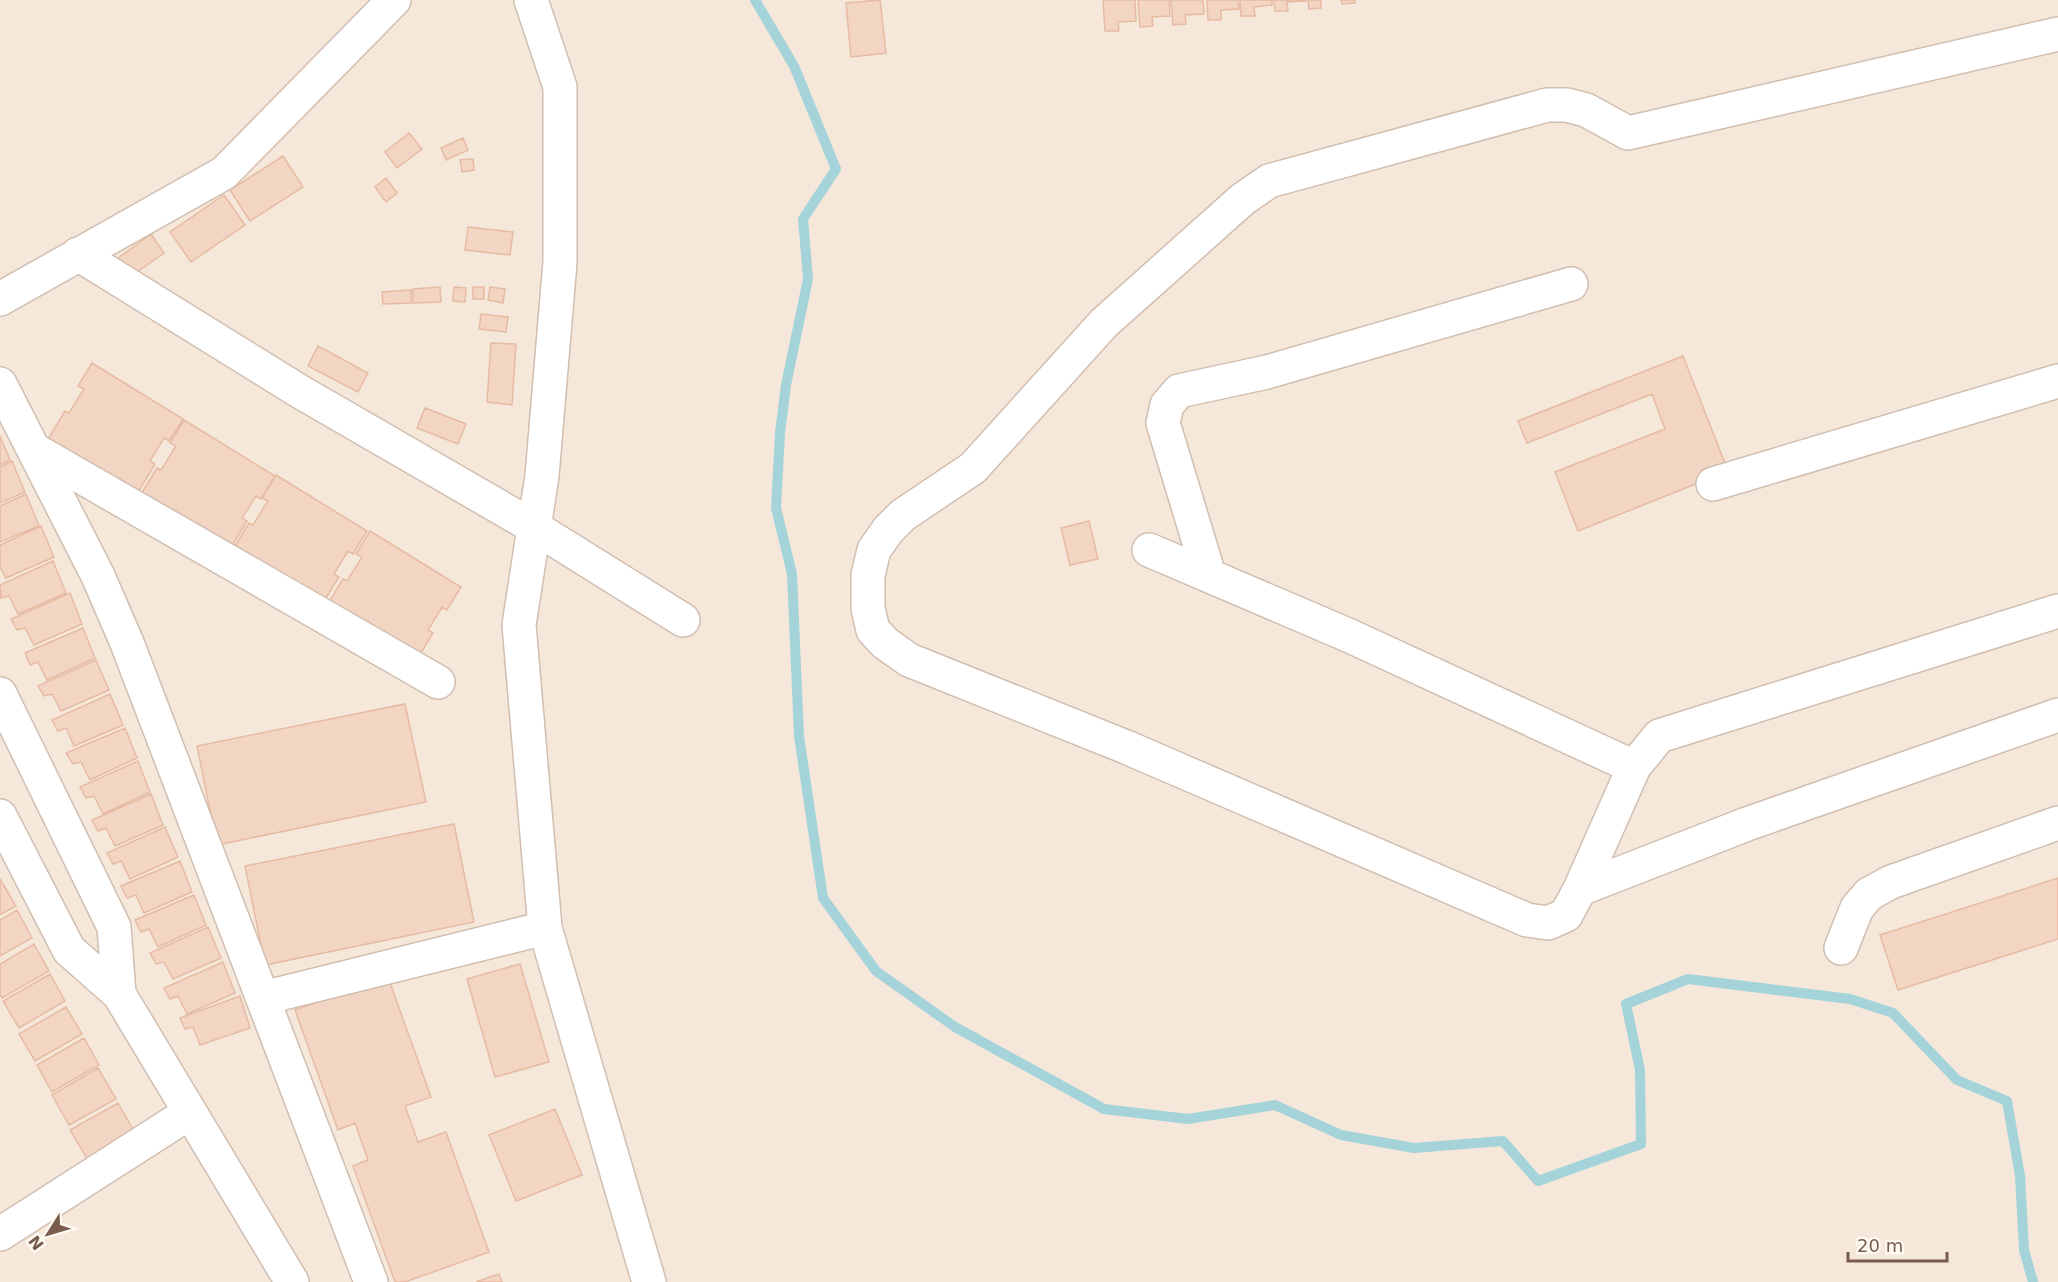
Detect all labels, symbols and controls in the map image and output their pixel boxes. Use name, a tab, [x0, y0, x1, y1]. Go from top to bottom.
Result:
north arrow	[18, 1204, 78, 1264]
scale bar	[1848, 1225, 1947, 1263]
text: N	[25, 1232, 48, 1254]
text: 20 m	[1857, 1235, 1903, 1256]

